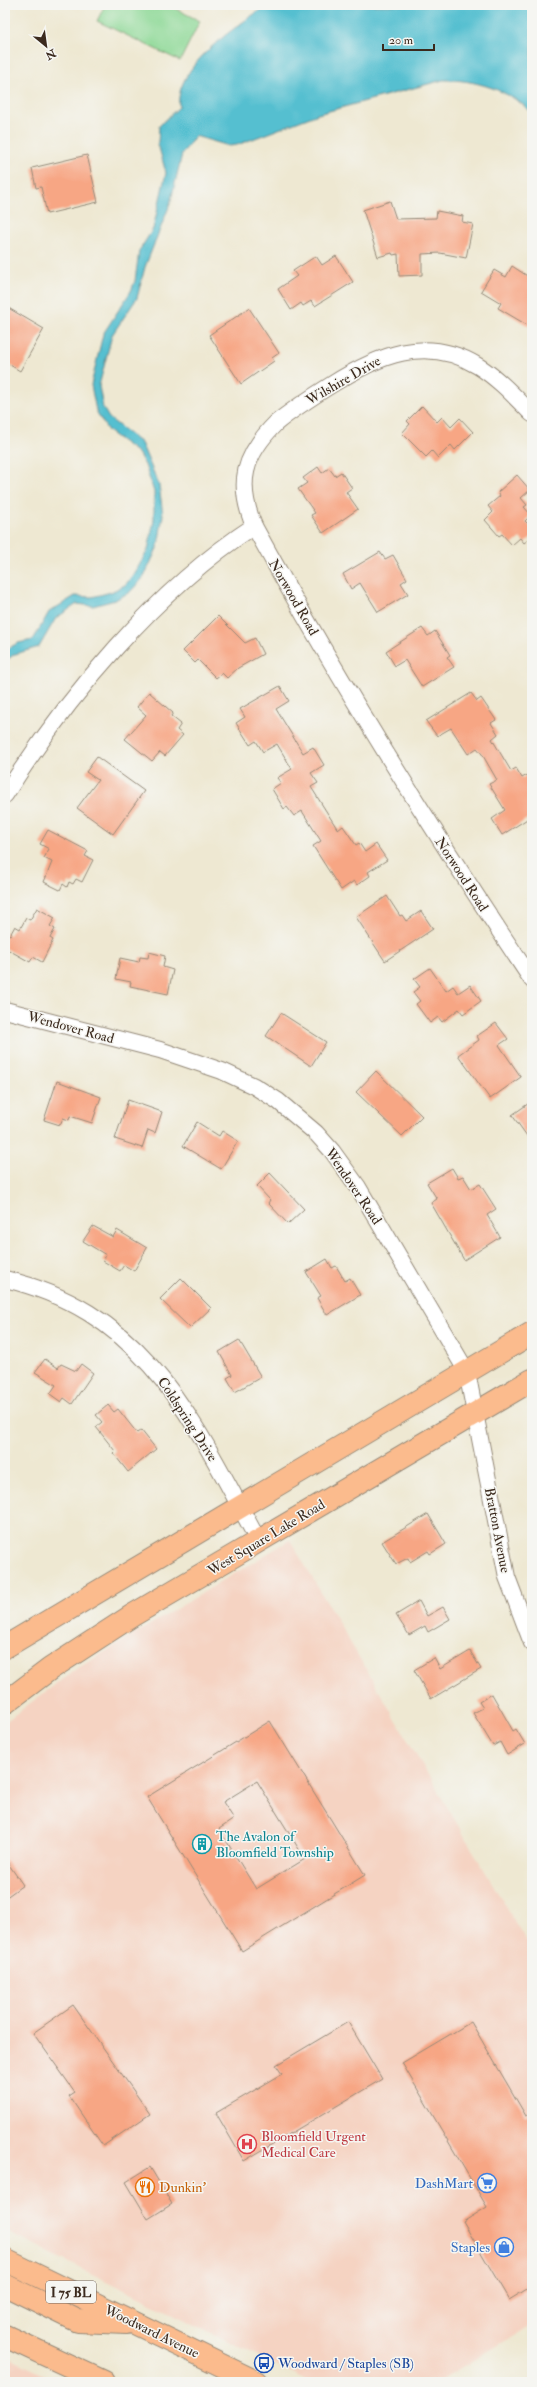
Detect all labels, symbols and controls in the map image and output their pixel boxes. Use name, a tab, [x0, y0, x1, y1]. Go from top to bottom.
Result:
north arrow	[26, 26, 66, 66]
scale bar	[383, 26, 434, 52]
text: 20 m	[389, 33, 414, 48]
text: N	[42, 46, 59, 63]
street label: Wilshire Drive	[302, 352, 384, 409]
street label: Norwood Road	[265, 556, 322, 639]
street label: Norwood Road	[431, 834, 492, 915]
street label: Wendover Road	[25, 1008, 116, 1047]
street label: Wendover Road	[321, 1144, 385, 1228]
street label: Coldspring Drive	[153, 1374, 221, 1465]
street label: Bratton Avenue	[481, 1486, 514, 1574]
street label: West Square Lake Road	[204, 1496, 328, 1580]
place label: The Avalon of Bloomfield Township	[216, 1828, 334, 1862]
building icon: The Avalon of Bloomfield Township	[191, 1833, 213, 1855]
place label: Bloomfield Urgent Medical Care	[261, 2128, 366, 2161]
hospital icon: Bloomfield Urgent Medical Care	[236, 2133, 258, 2155]
supermarket icon: DashMart	[476, 2172, 498, 2194]
place label: DashMart	[415, 2175, 473, 2192]
restaurant icon: Dunkin'	[134, 2176, 156, 2198]
place label: Dunkin'	[159, 2179, 207, 2196]
shop icon: Staples	[493, 2236, 515, 2258]
place label: Staples	[451, 2239, 490, 2257]
road number: I 75 BL	[46, 2281, 96, 2303]
street label: Woodward Avenue	[101, 2301, 202, 2362]
bus stop icon: Woodward / Staples (SB)	[253, 2352, 275, 2374]
place label: Woodward / Staples (SB)	[277, 2355, 414, 2373]

